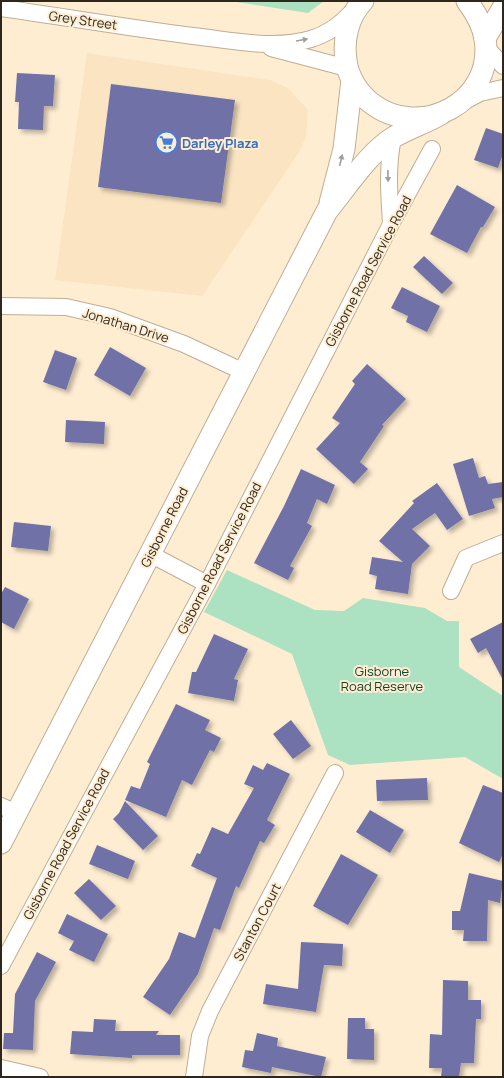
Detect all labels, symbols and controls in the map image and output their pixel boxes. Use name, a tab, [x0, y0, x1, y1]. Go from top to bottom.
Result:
street label: Grey Street	[48, 6, 118, 34]
one-way arrow	[296, 37, 308, 43]
supermarket icon: Darley Plaza	[153, 130, 179, 156]
place label: Darley Plaza	[182, 134, 258, 152]
one-way arrow	[339, 154, 345, 166]
one-way arrow	[385, 170, 392, 182]
street label: Gisborne Road Service Road	[321, 192, 415, 350]
street label: Jonathan Drive	[81, 303, 172, 347]
street label: Gisborne Road Service Road	[173, 479, 265, 637]
street label: Gisborne Road	[136, 484, 192, 570]
park label: Gisborne Road Reserve	[341, 662, 424, 695]
street label: Gisborne Road Service Road	[19, 765, 113, 923]
street label: Stanton Court	[229, 880, 285, 964]

